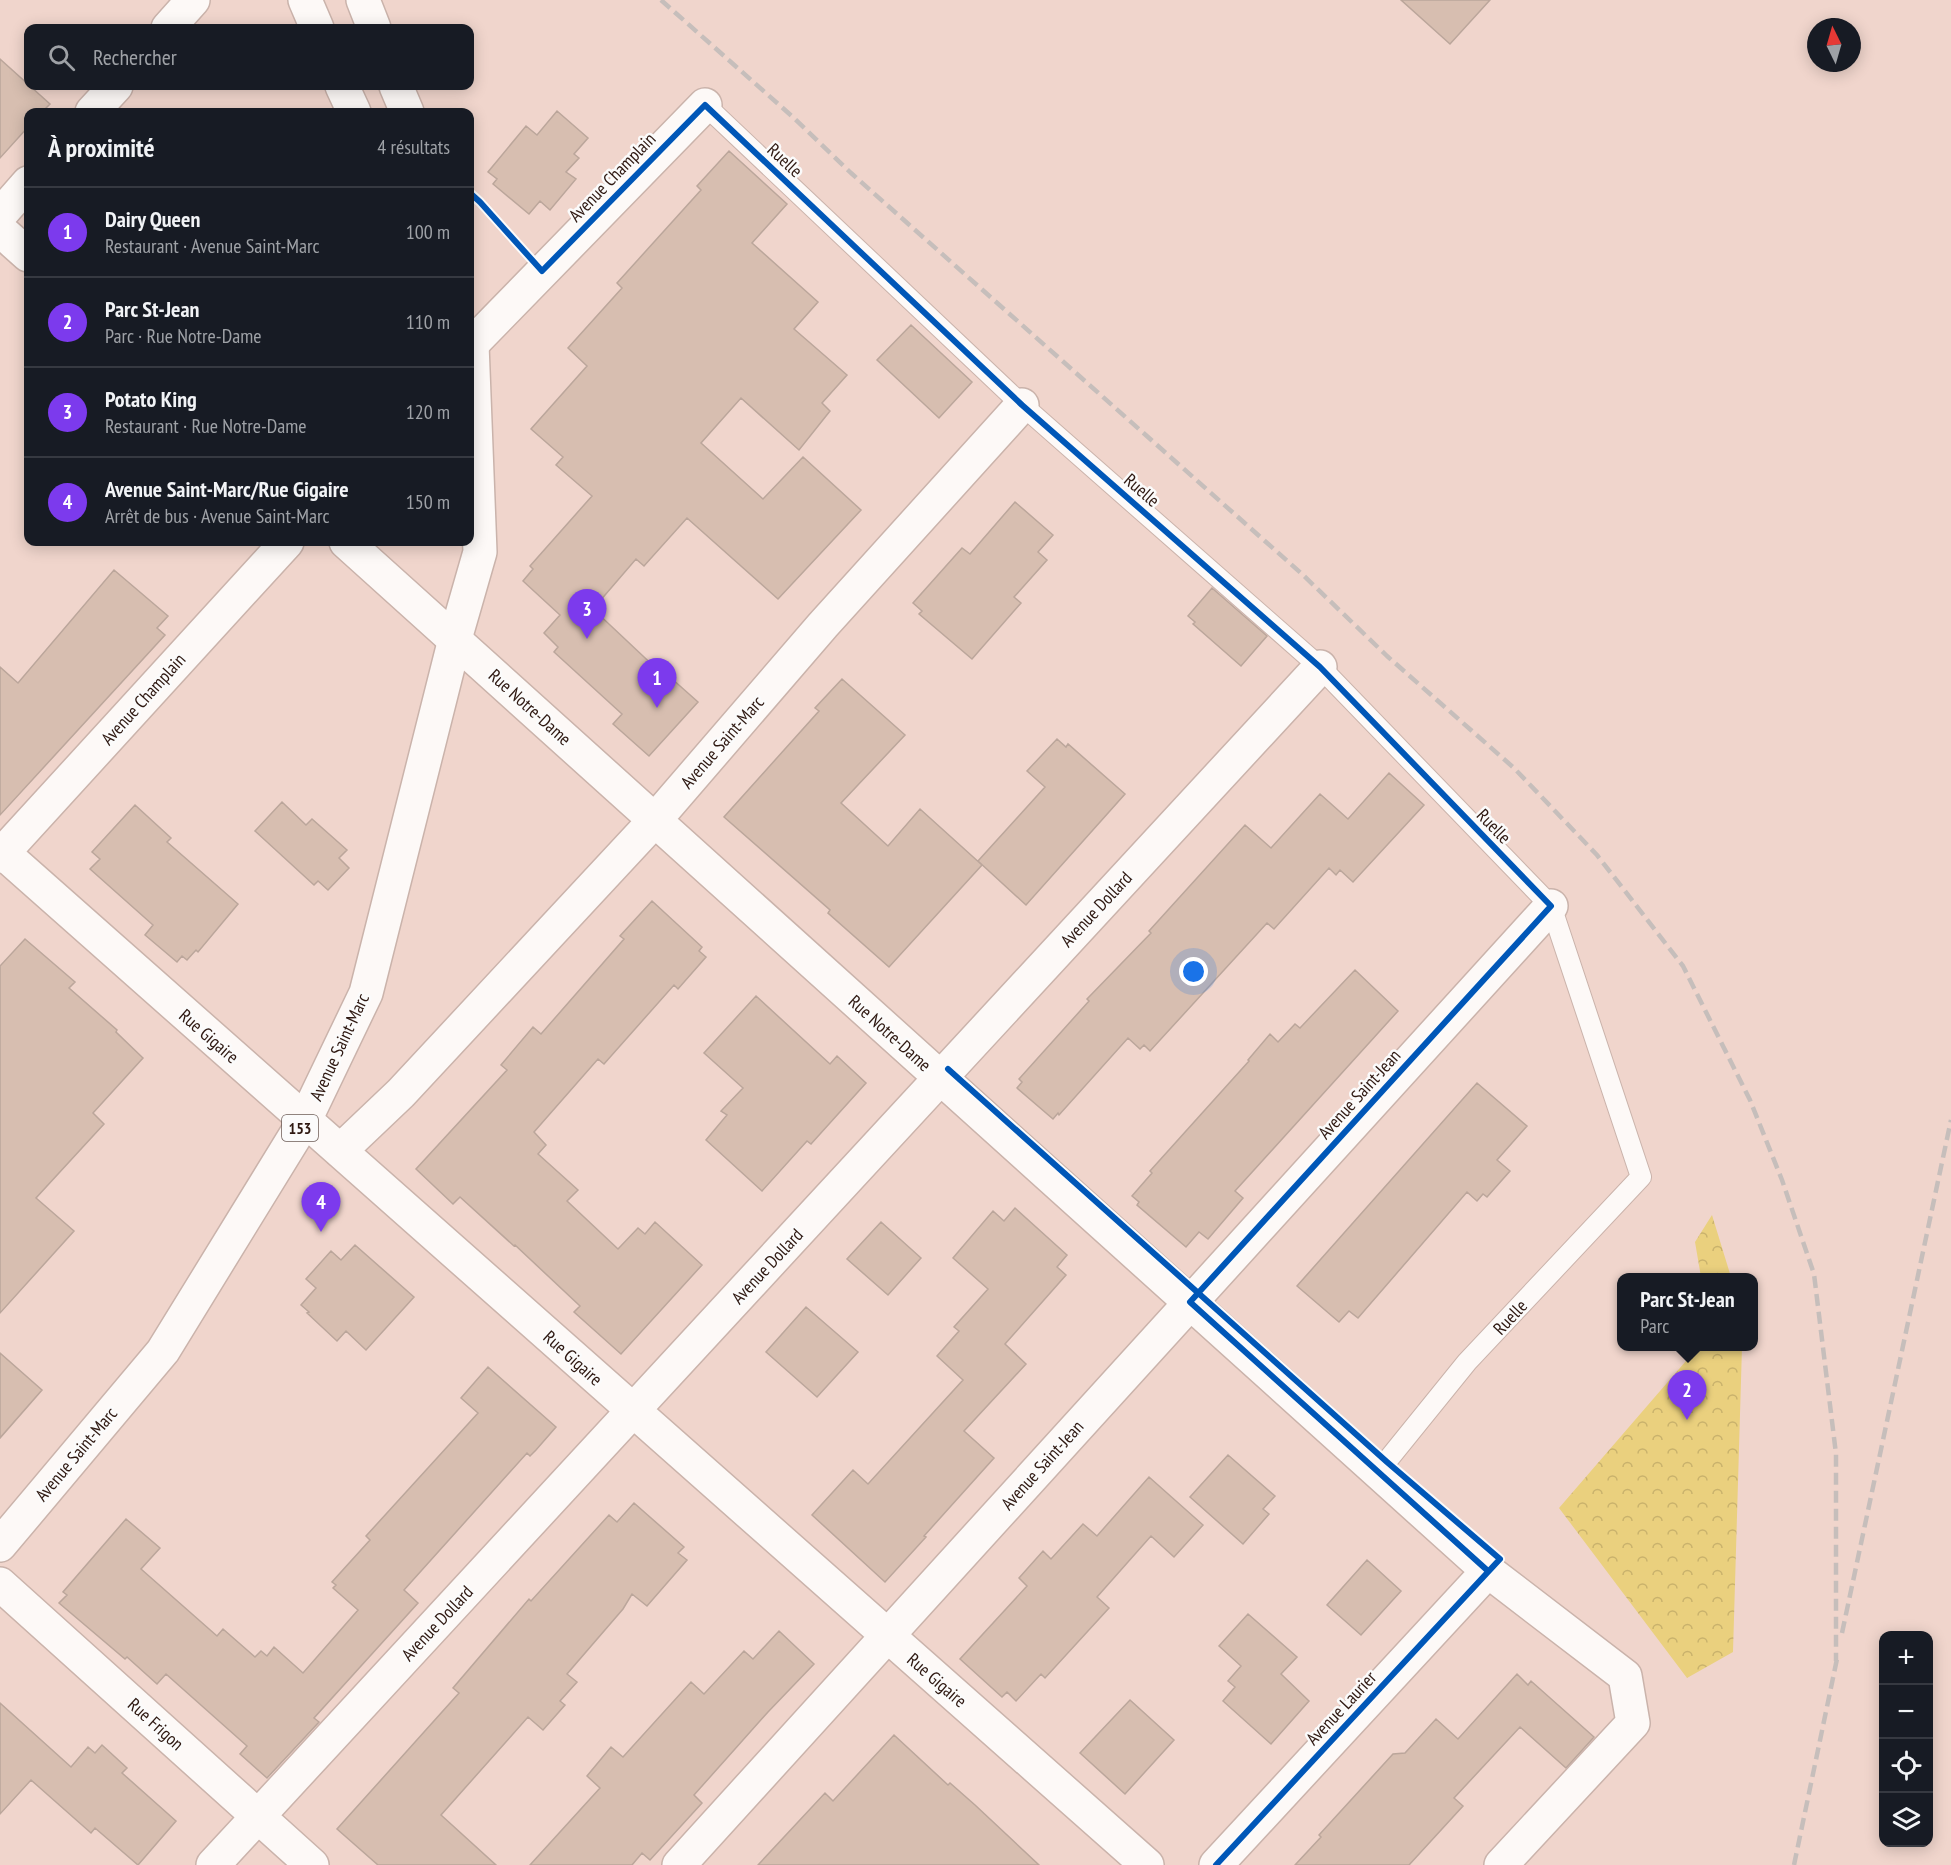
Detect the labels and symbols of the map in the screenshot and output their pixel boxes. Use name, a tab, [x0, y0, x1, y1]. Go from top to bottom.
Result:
north arrow	[1807, 18, 1861, 72]
street label: Avenue Champlain	[564, 127, 660, 227]
street label: Ruelle	[763, 138, 807, 182]
street label: Ruelle	[1119, 468, 1165, 512]
pin: 3	[568, 590, 606, 639]
street label: Avenue Champlain	[96, 648, 190, 750]
pin: 1	[638, 658, 676, 708]
street label: Rue Notre-Dame	[484, 664, 576, 750]
street label: Avenue Saint-Marc	[675, 690, 769, 793]
street label: Ruelle	[1472, 804, 1516, 848]
street label: Avenue Dollard	[1055, 866, 1137, 952]
your location	[1179, 957, 1208, 986]
street label: Avenue Saint-Marc	[304, 989, 374, 1104]
street label: Rue Notre-Dame	[844, 990, 936, 1076]
street label: Rue Gigaire	[174, 1004, 244, 1068]
street label: Avenue Saint-Jean	[1313, 1044, 1405, 1144]
road number: 153	[282, 1115, 318, 1141]
pin: 4	[302, 1182, 340, 1232]
street label: Avenue Dollard	[726, 1223, 808, 1309]
street label: Ruelle	[1488, 1295, 1532, 1339]
street label: Rue Gigaire	[539, 1325, 607, 1391]
pin: 2	[1668, 1370, 1706, 1420]
street label: Avenue Saint-Marc	[30, 1402, 122, 1506]
street label: Avenue Saint-Jean	[996, 1415, 1088, 1515]
street label: Avenue Dollard	[396, 1580, 478, 1666]
street label: Rue Gigaire	[902, 1648, 972, 1712]
street label: Avenue Laurier	[1301, 1666, 1381, 1750]
street label: Rue Frigon	[123, 1693, 189, 1755]

